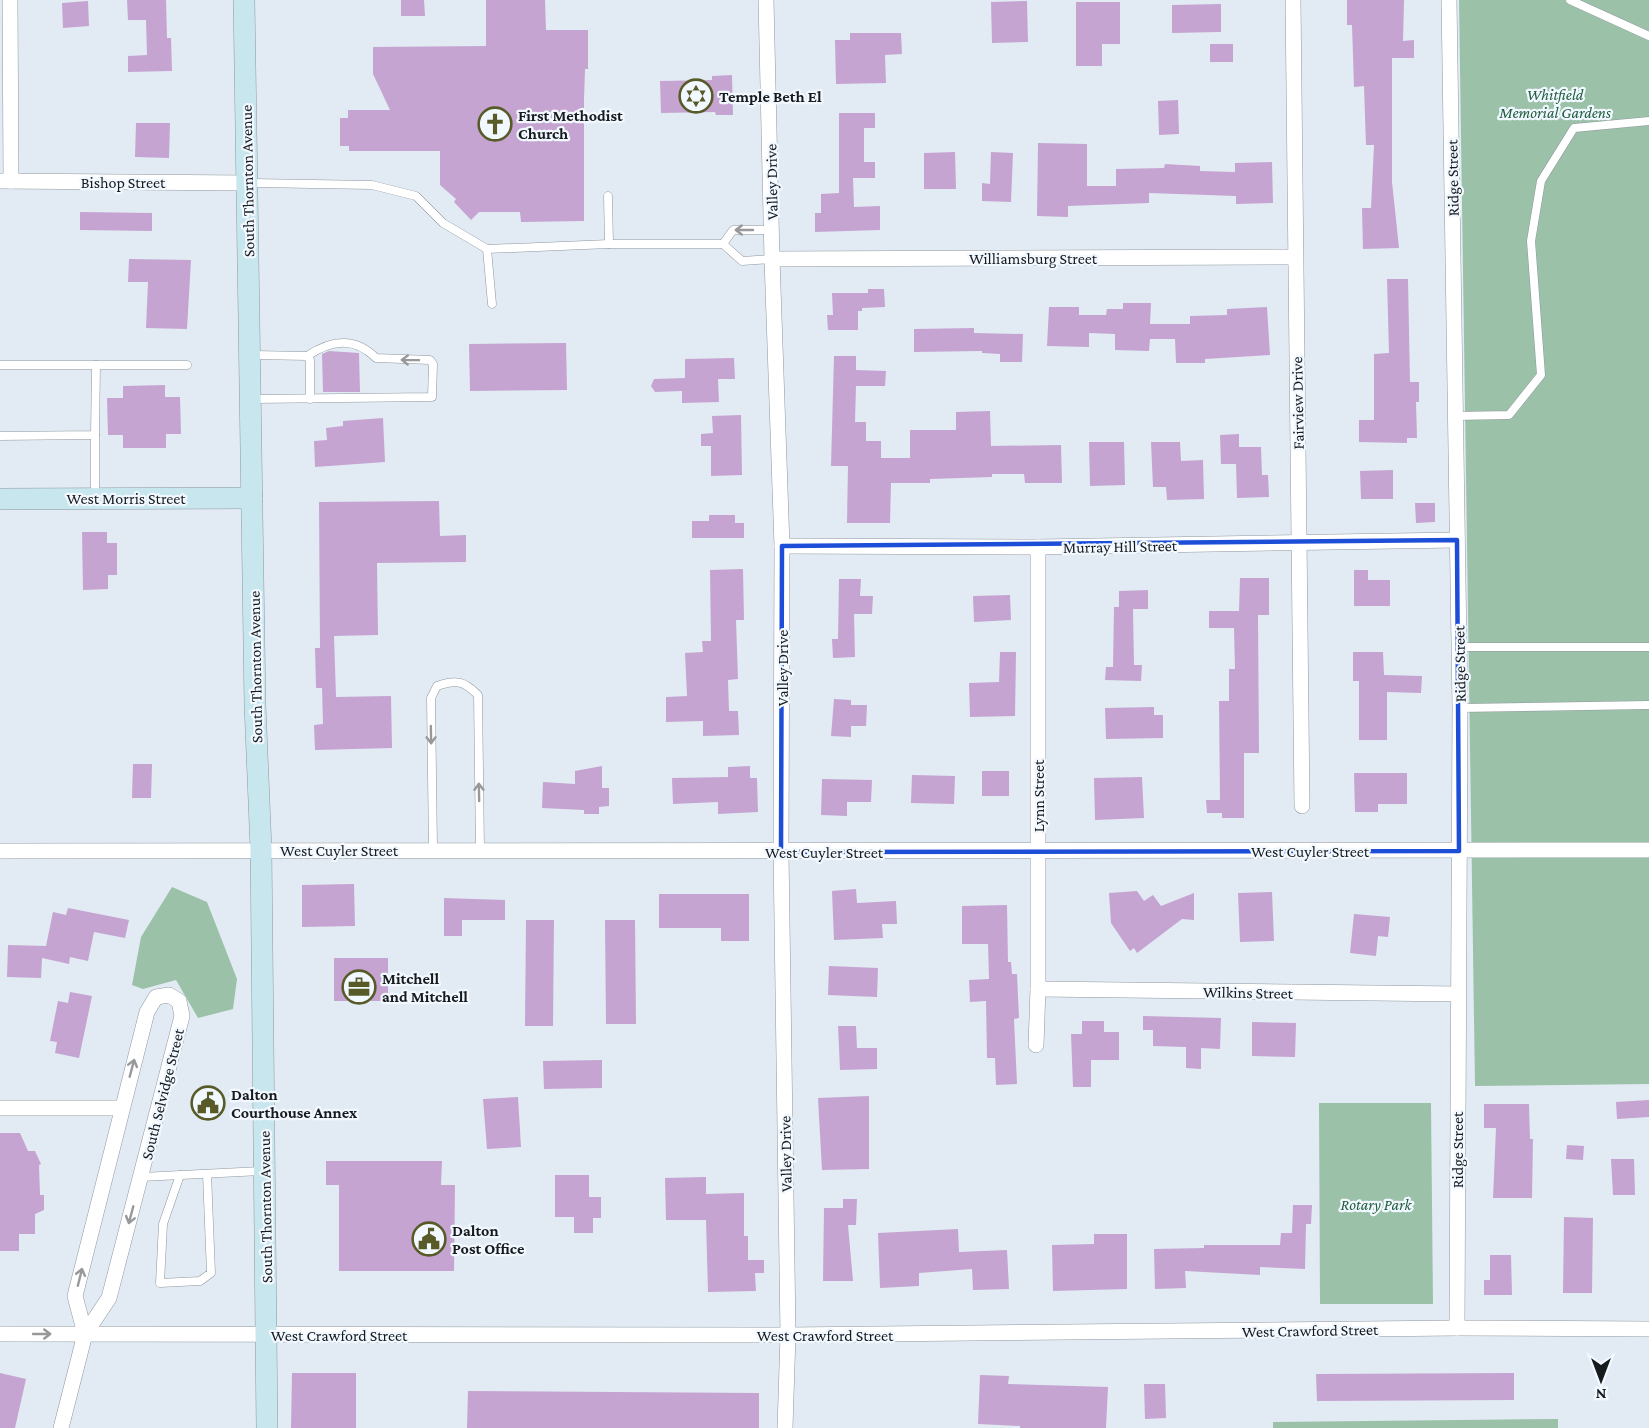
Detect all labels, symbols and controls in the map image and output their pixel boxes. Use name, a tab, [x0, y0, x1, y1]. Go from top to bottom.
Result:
synagogue icon: Temple Beth El	[678, 78, 714, 114]
park label: Whitfield Memorial Gardens	[1498, 86, 1611, 121]
place label: Temple Beth El	[719, 88, 822, 105]
street label: South Thornton Avenue	[238, 105, 257, 257]
church icon: First Methodist Church	[477, 106, 513, 142]
place label: First Methodist Church	[518, 107, 623, 142]
street label: Ridge Street	[1443, 139, 1463, 216]
street label: Valley Drive	[762, 144, 782, 220]
street label: Bishop Street	[81, 174, 166, 192]
one-way arrow	[735, 224, 755, 236]
street label: Williamsburg Street	[969, 250, 1098, 268]
one-way arrow	[400, 354, 420, 366]
street label: Fairview Drive	[1288, 356, 1307, 450]
street label: West Morris Street	[66, 490, 186, 507]
street label: Murray Hill Street	[1063, 537, 1178, 557]
street label: South Thornton Avenue	[246, 591, 265, 743]
street label: Ridge Street	[1450, 625, 1470, 702]
street label: Valley Drive	[774, 630, 792, 706]
one-way arrow	[425, 725, 437, 745]
street label: Lynn Street	[1030, 759, 1048, 832]
one-way arrow	[473, 782, 485, 802]
street label: West Cuyler Street	[280, 842, 399, 860]
street label: West Cuyler Street	[1251, 843, 1370, 861]
street label: West Cuyler Street	[765, 844, 884, 862]
office icon: Mitchell and Mitchell	[341, 969, 377, 1005]
place label: Mitchell and Mitchell	[382, 970, 468, 1005]
street label: Wilkins Street	[1203, 983, 1294, 1002]
street label: South Selvidge Street	[138, 1026, 188, 1162]
one-way arrow	[126, 1058, 138, 1077]
public building icon: Dalton Courthouse Annex	[190, 1085, 226, 1121]
place label: Dalton Courthouse Annex	[231, 1086, 358, 1121]
street label: Ridge Street	[1449, 1111, 1467, 1188]
street label: Valley Drive	[776, 1116, 796, 1192]
street label: South Thornton Avenue	[256, 1131, 275, 1283]
park label: Rotary Park	[1340, 1196, 1413, 1214]
one-way arrow	[125, 1205, 136, 1224]
public building icon: Dalton Post Office	[411, 1221, 447, 1257]
place label: Dalton Post Office	[452, 1222, 525, 1257]
one-way arrow	[75, 1268, 86, 1288]
street label: West Crawford Street	[1242, 1321, 1379, 1340]
street label: West Crawford Street	[271, 1327, 408, 1344]
street label: West Crawford Street	[757, 1327, 894, 1344]
one-way arrow	[32, 1328, 52, 1340]
north arrow	[1571, 1350, 1631, 1410]
text: N	[1595, 1386, 1606, 1403]

